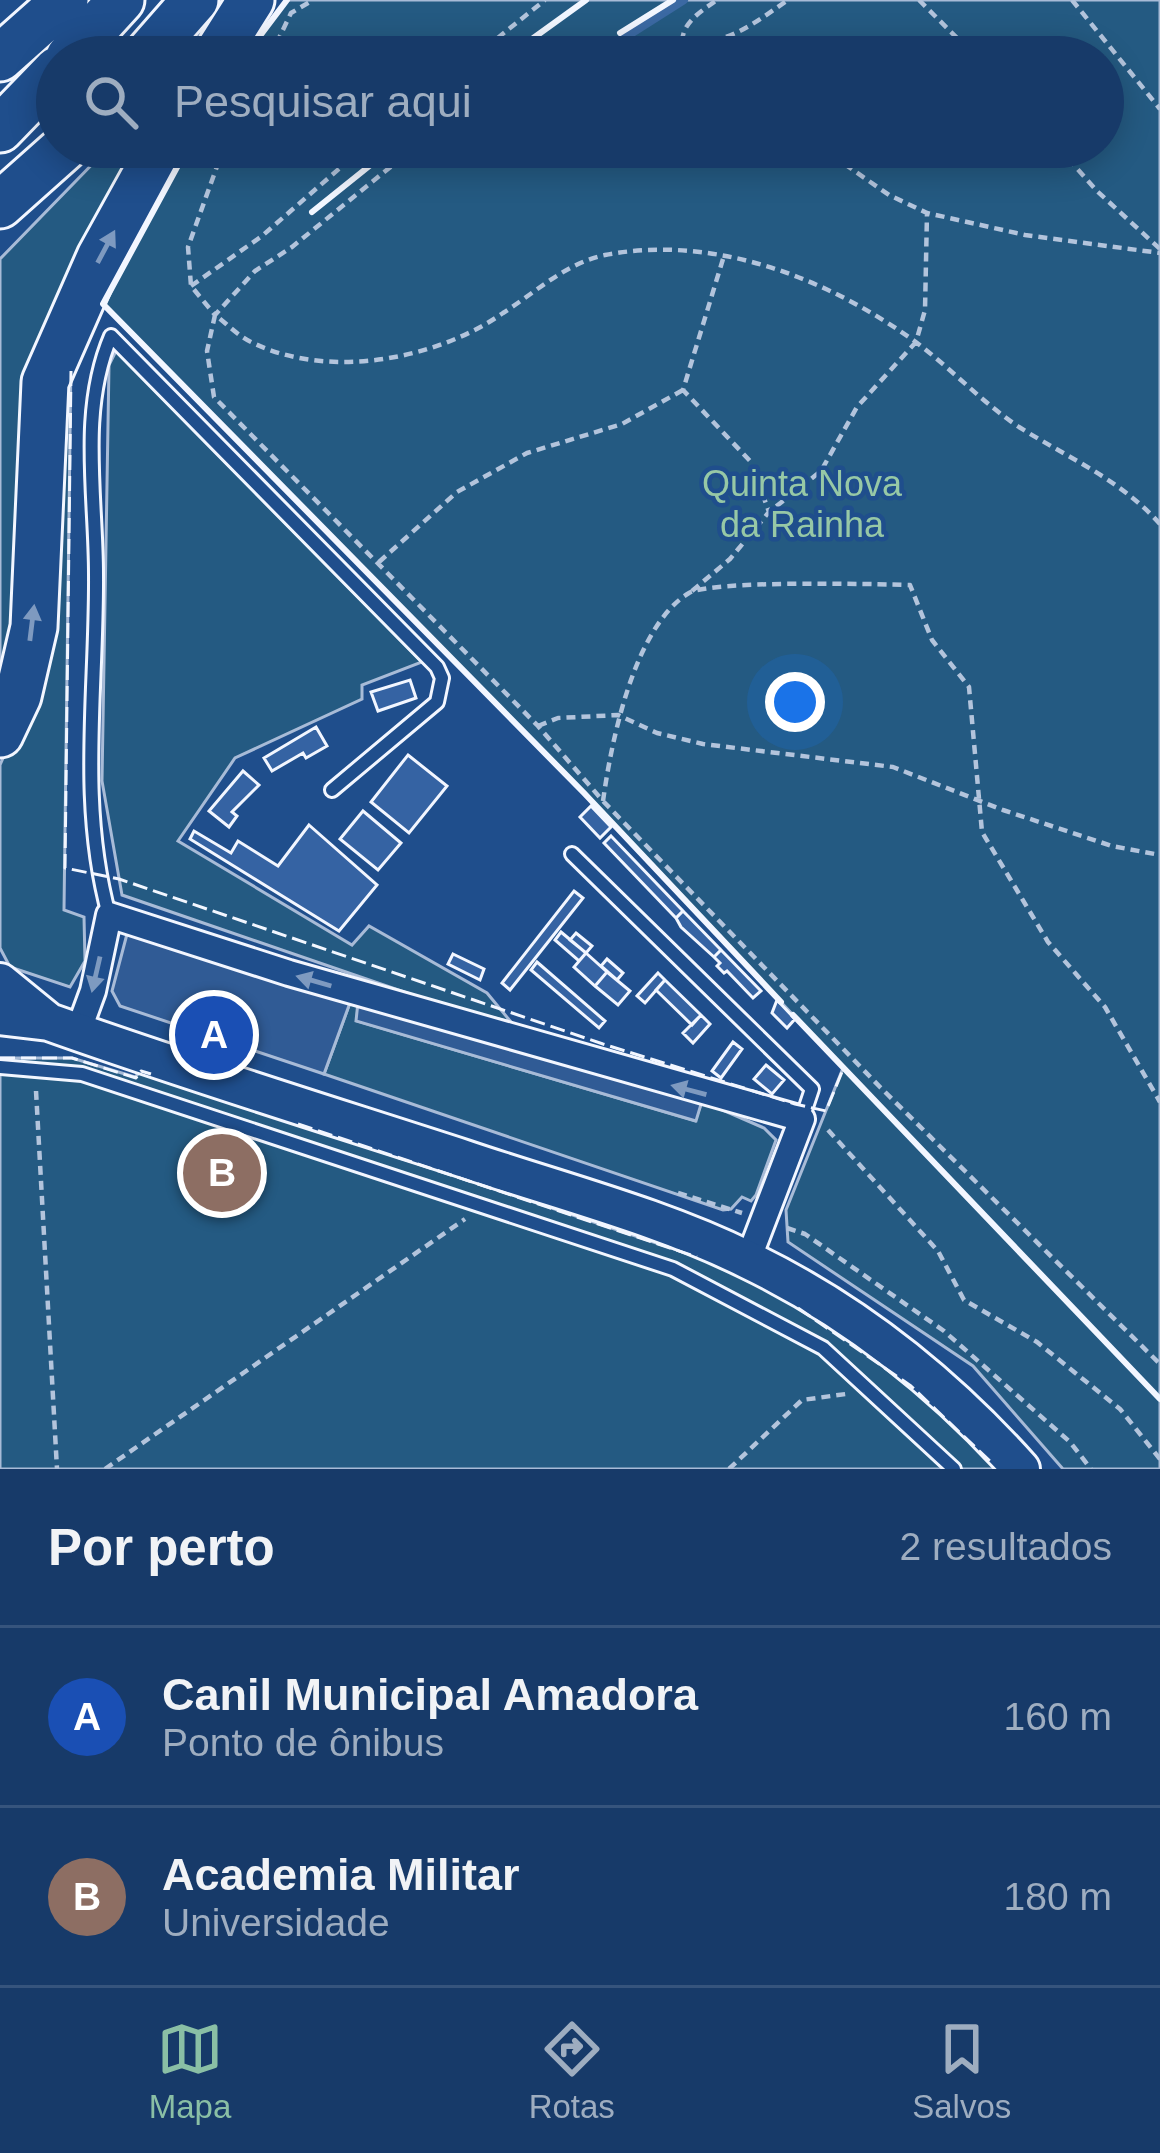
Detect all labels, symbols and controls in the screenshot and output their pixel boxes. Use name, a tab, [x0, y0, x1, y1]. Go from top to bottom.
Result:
search box	[36, 36, 1124, 168]
icon: search	[78, 69, 144, 135]
text: Pesquisar aqui	[174, 76, 472, 127]
one-way arrow	[95, 229, 116, 264]
park label: Quinta Nova da Rainha	[702, 463, 903, 545]
one-way arrow	[23, 604, 42, 641]
your location	[765, 672, 825, 732]
one-way arrow	[86, 956, 105, 993]
one-way arrow	[295, 971, 332, 989]
pin: A	[175, 990, 253, 1080]
one-way arrow	[670, 1079, 707, 1098]
pin: B	[183, 1128, 261, 1218]
text: Por perto	[48, 1519, 275, 1576]
text: 2 resultados	[900, 1525, 1112, 1568]
text: Canil Municipal Amadora	[162, 1669, 698, 1720]
text: A	[73, 1695, 101, 1738]
text: 160 m	[1004, 1695, 1112, 1738]
text: Ponto de ônibus	[162, 1721, 444, 1764]
text: Academia Militar	[162, 1849, 520, 1900]
text: B	[73, 1875, 101, 1918]
text: 180 m	[1004, 1875, 1112, 1918]
text: Universidade	[162, 1901, 390, 1944]
tab: Mapa	[149, 2016, 231, 2126]
tab: Rotas	[529, 2016, 615, 2126]
tab: Salvos	[912, 2016, 1011, 2126]

